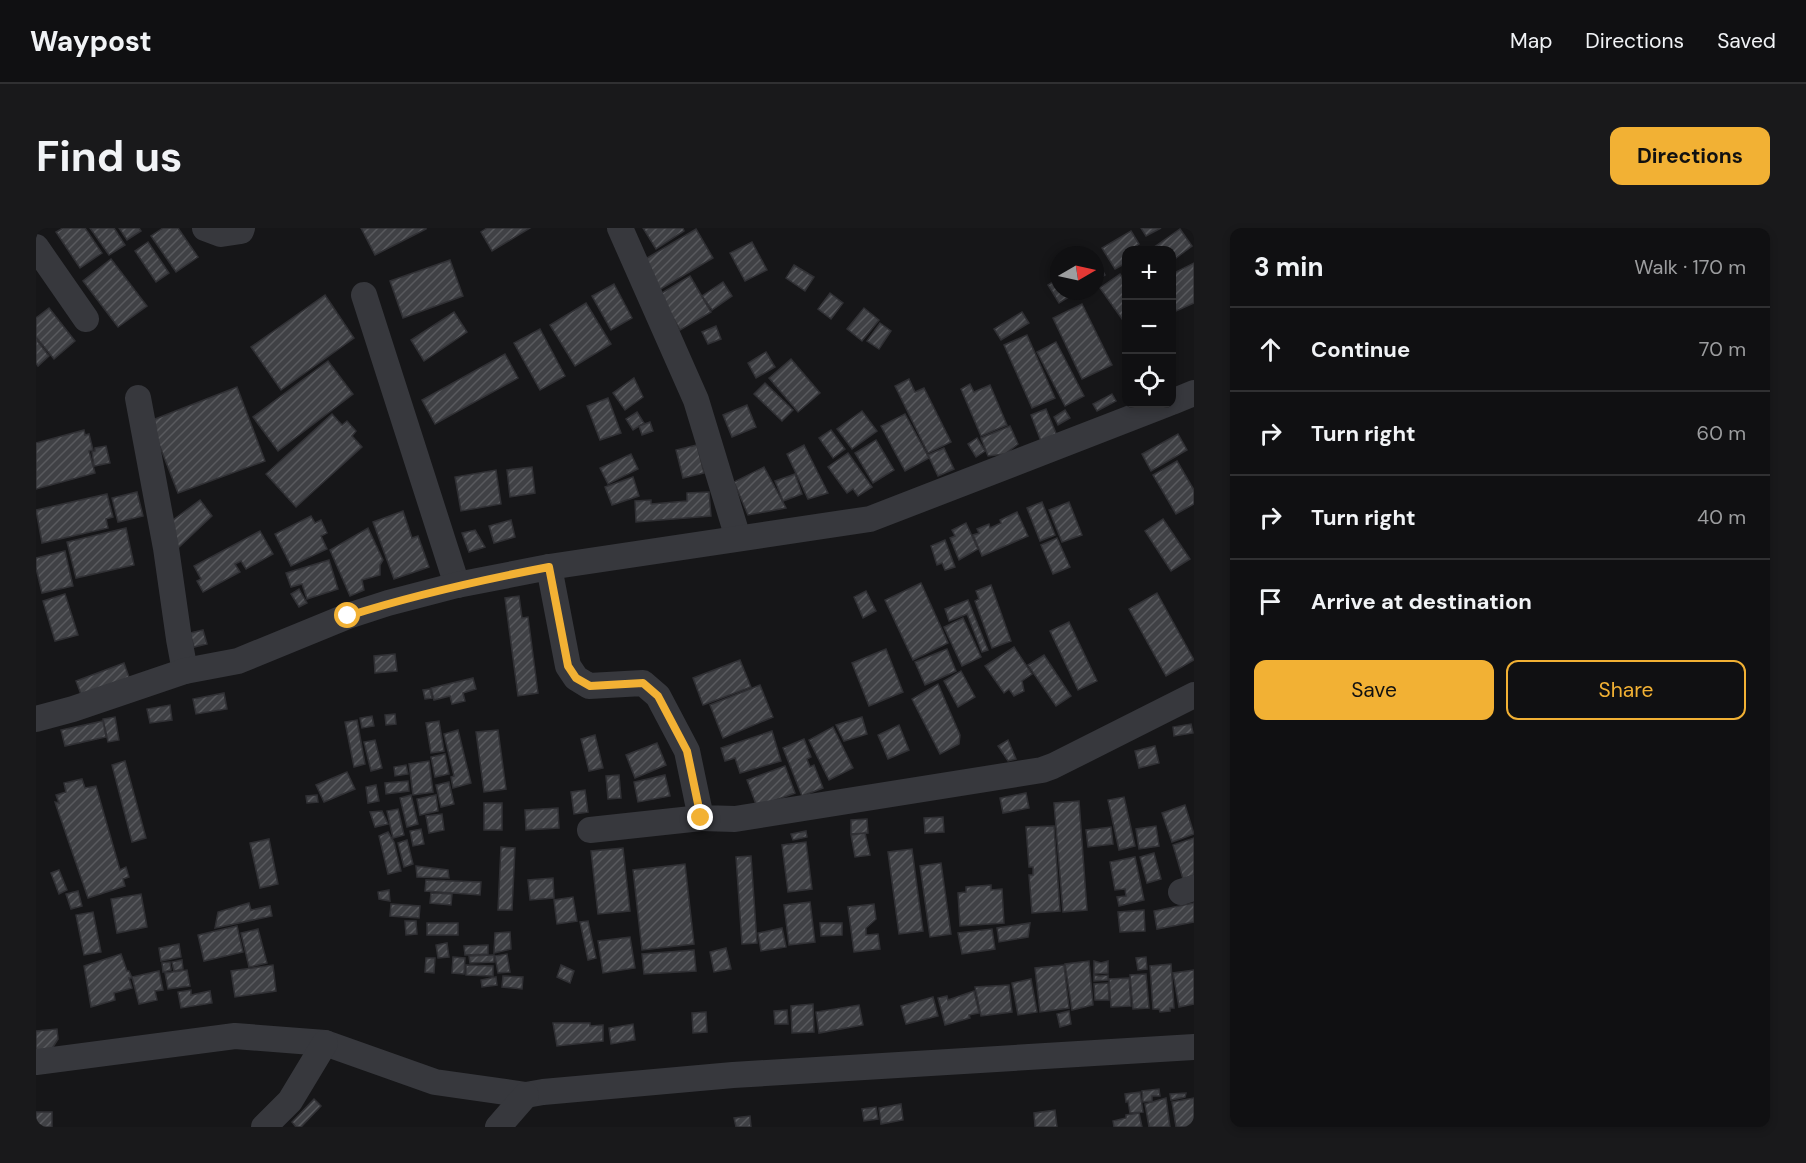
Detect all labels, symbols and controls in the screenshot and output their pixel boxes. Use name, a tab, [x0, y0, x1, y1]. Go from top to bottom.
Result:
text: Waypost	[30, 23, 152, 60]
text: Map	[1510, 27, 1552, 55]
text: Directions	[1585, 27, 1684, 55]
text: Saved	[1717, 27, 1776, 55]
button: Directions	[1610, 127, 1770, 185]
text: Find us	[36, 129, 182, 184]
north arrow	[1050, 246, 1104, 300]
map controls	[1122, 246, 1176, 408]
button: +	[1122, 246, 1176, 300]
text: 3 min	[1254, 250, 1323, 284]
text: Walk · 170 m	[1634, 254, 1746, 280]
button: −	[1122, 300, 1176, 354]
icon: ahead	[1254, 333, 1287, 366]
text: Continue	[1311, 335, 1410, 364]
text: 70 m	[1699, 336, 1746, 362]
button: locate	[1122, 354, 1176, 408]
icon: right	[1254, 417, 1287, 450]
text: Turn right	[1311, 419, 1416, 448]
text: 60 m	[1697, 420, 1746, 446]
icon: right	[1254, 501, 1287, 534]
text: Turn right	[1311, 503, 1416, 532]
text: 40 m	[1697, 504, 1746, 530]
icon: arrive	[1254, 585, 1287, 618]
text: Arrive at destination	[1311, 587, 1532, 616]
route start	[334, 602, 360, 628]
button: Save	[1254, 660, 1494, 720]
button: Share	[1506, 660, 1746, 720]
route end	[687, 804, 713, 830]

